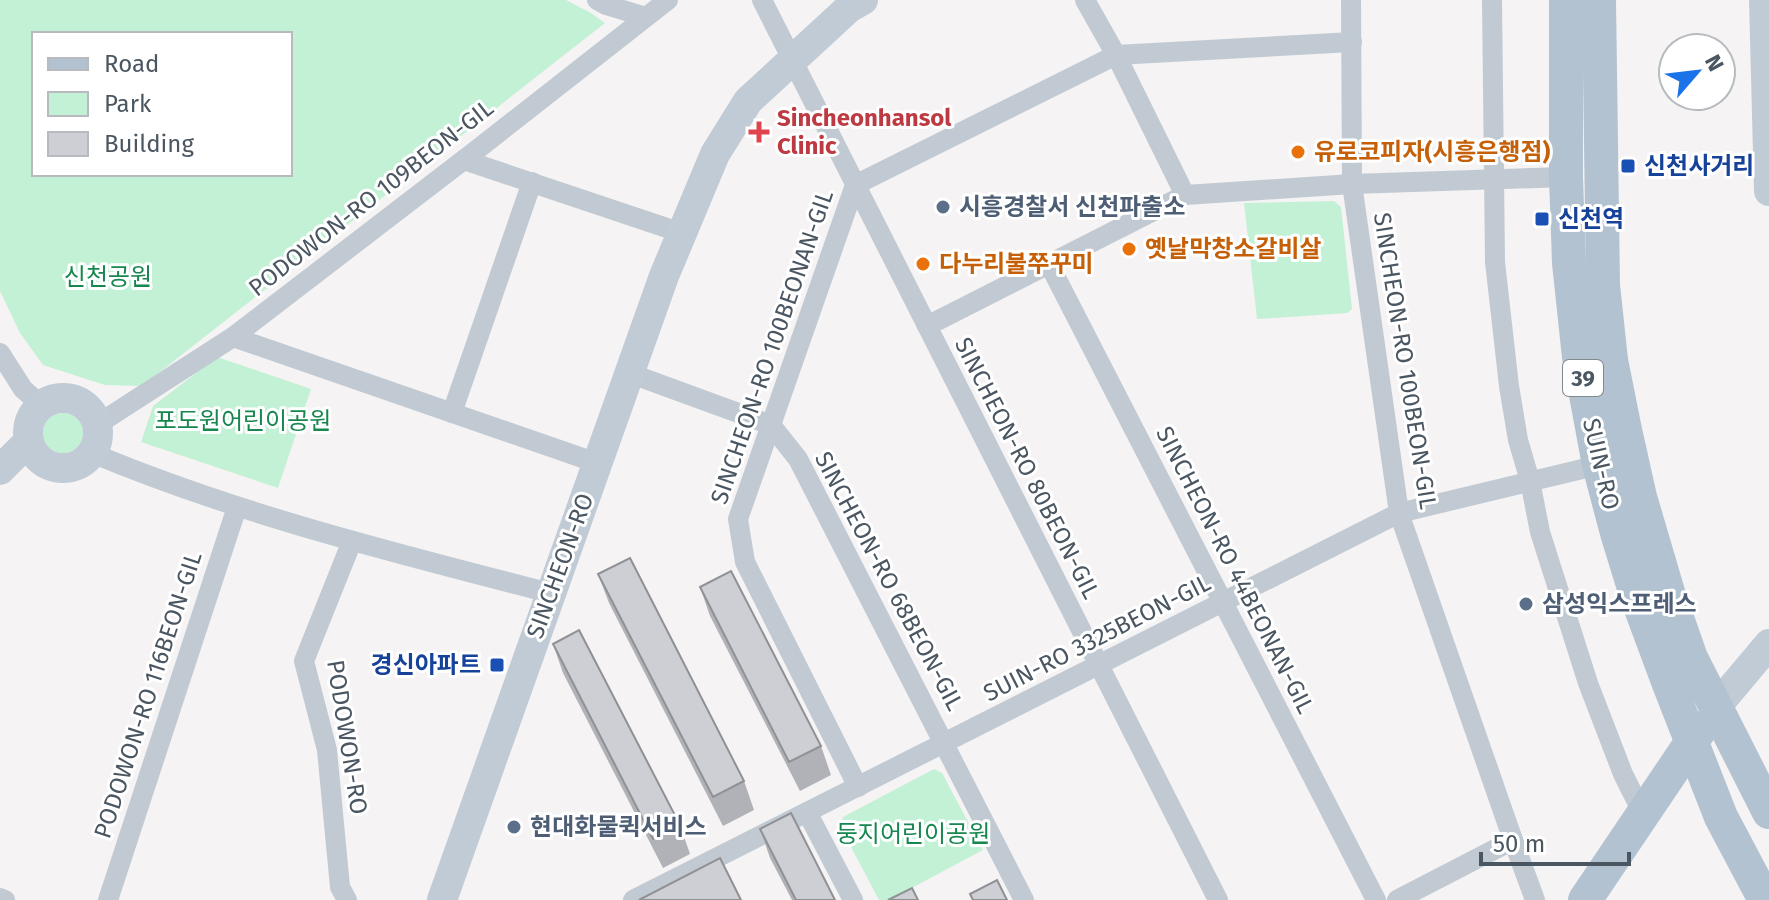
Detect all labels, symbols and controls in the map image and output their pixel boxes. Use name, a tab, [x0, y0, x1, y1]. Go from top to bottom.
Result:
legend	[32, 32, 292, 176]
north arrow	[1657, 32, 1737, 112]
text: Road	[104, 50, 159, 78]
text: N	[1699, 50, 1730, 76]
text: Park	[104, 90, 152, 118]
street label: PODOWON-RO 109BEON-GIL	[243, 94, 499, 302]
place label: Sincheonhansol Clinic	[777, 104, 952, 160]
marker: Sincheonhansol Clinic	[748, 121, 770, 143]
text: Building	[104, 130, 194, 158]
place label: 유로코피자(시흥은행점)	[1314, 138, 1551, 166]
marker: 유로코피자(시흥은행점)	[1289, 143, 1307, 161]
place label: 신천사거리	[1644, 152, 1754, 180]
marker: 신천사거리	[1619, 157, 1637, 175]
street label: SINCHEON-RO 100BEONAN-GIL	[705, 186, 839, 508]
place label: 시흥경찰서 신천파출소	[959, 193, 1186, 221]
marker: 시흥경찰서 신천파출소	[934, 198, 952, 216]
place label: 신천역	[1558, 205, 1624, 233]
marker: 신천역	[1533, 210, 1551, 228]
street label: SINCHEON-RO 100BEON-GIL	[1368, 211, 1442, 511]
place label: 옛날막창소갈비살	[1145, 235, 1322, 263]
marker: 옛날막창소갈비살	[1120, 240, 1138, 258]
place label: 다누리불쭈꾸미	[939, 250, 1094, 278]
marker: 다누리불쭈꾸미	[914, 255, 932, 273]
park label: 신천공원	[64, 263, 152, 291]
street label: SINCHEON-RO 80BEON-GIL	[949, 333, 1105, 603]
road number: 39	[1563, 360, 1603, 396]
park label: 포도원어린이공원	[155, 407, 331, 435]
street label: SUIN-RO	[1577, 416, 1625, 512]
street label: SINCHEON-RO 44BEONAN-GIL	[1150, 422, 1320, 718]
street label: SINCHEON-RO 68BEON-GIL	[809, 447, 969, 715]
street label: SINCHEON-RO	[521, 490, 599, 642]
street label: PODOWON-RO 116BEON-GIL	[88, 548, 208, 842]
street label: SUIN-RO 3325BEON-GIL	[979, 569, 1215, 707]
place label: 삼성익스프레스	[1542, 590, 1697, 618]
marker: 삼성익스프레스	[1517, 595, 1535, 613]
place label: 경신아파트	[371, 651, 481, 679]
marker: 경신아파트	[488, 656, 506, 674]
street label: PODOWON-RO	[321, 658, 373, 816]
place label: 현대화물퀵서비스	[530, 813, 707, 841]
scale bar	[1481, 816, 1629, 866]
marker: 현대화물퀵서비스	[505, 818, 523, 836]
park label: 둥지어린이공원	[836, 820, 990, 848]
text: 50 m	[1493, 830, 1545, 858]

